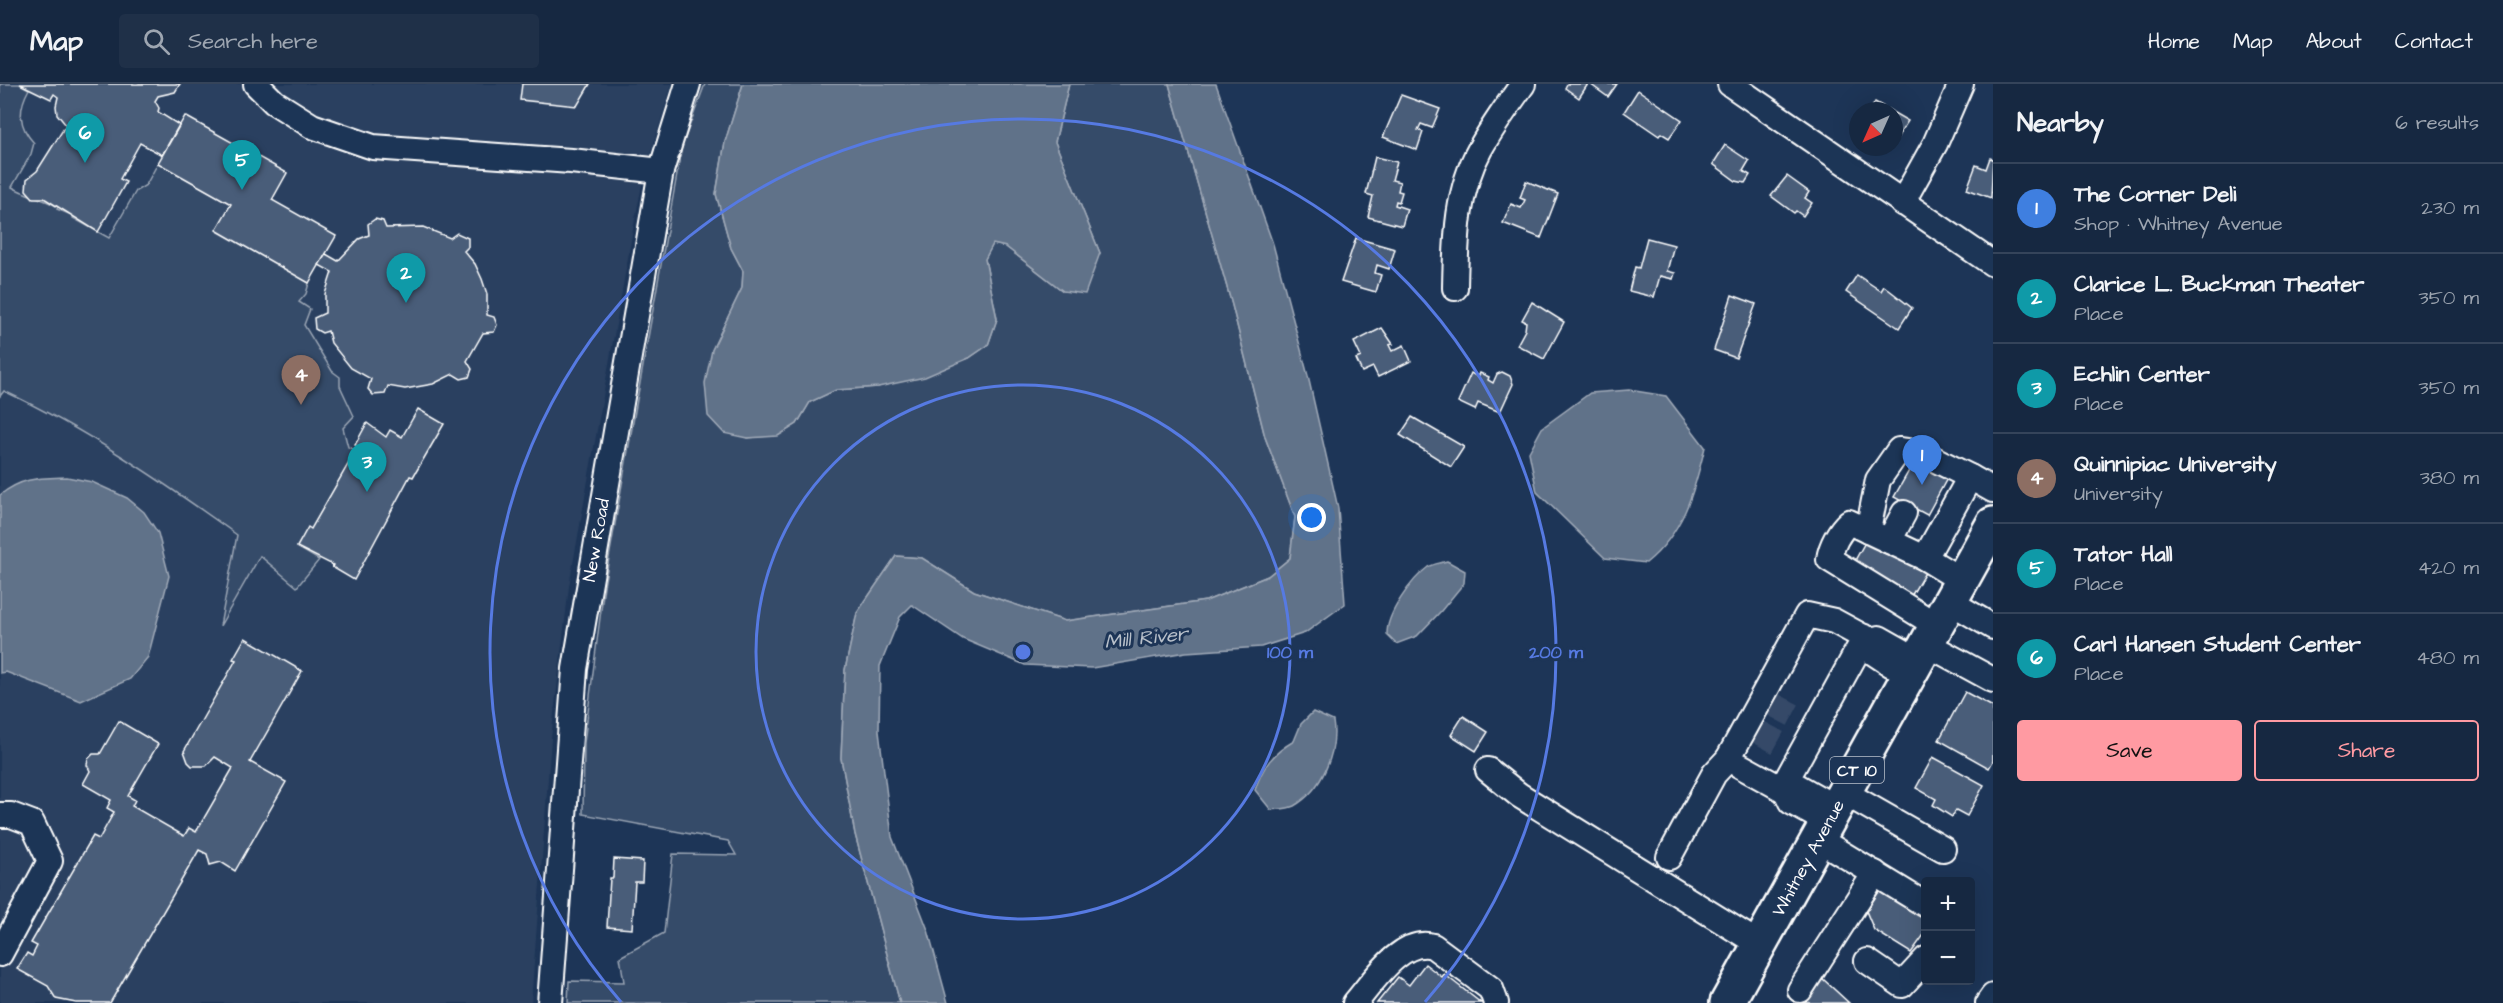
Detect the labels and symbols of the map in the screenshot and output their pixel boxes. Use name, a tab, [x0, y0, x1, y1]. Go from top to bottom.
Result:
north arrow	[1849, 102, 1903, 156]
pin: 6	[66, 113, 104, 163]
pin: 5	[222, 141, 262, 190]
pin: 2	[386, 254, 426, 303]
pin: 4	[282, 356, 320, 405]
pin: 1	[1902, 436, 1942, 485]
pin: 3	[348, 442, 386, 492]
street label: New Road	[577, 496, 616, 584]
your location	[1297, 503, 1326, 532]
water label: Mill River	[1103, 620, 1191, 656]
text: 100 m	[1267, 640, 1314, 665]
text: 200 m	[1528, 640, 1584, 665]
centre of rings	[1013, 642, 1033, 662]
road number: CT 10	[1830, 757, 1884, 783]
street label: Whitney Avenue	[1766, 795, 1852, 922]

